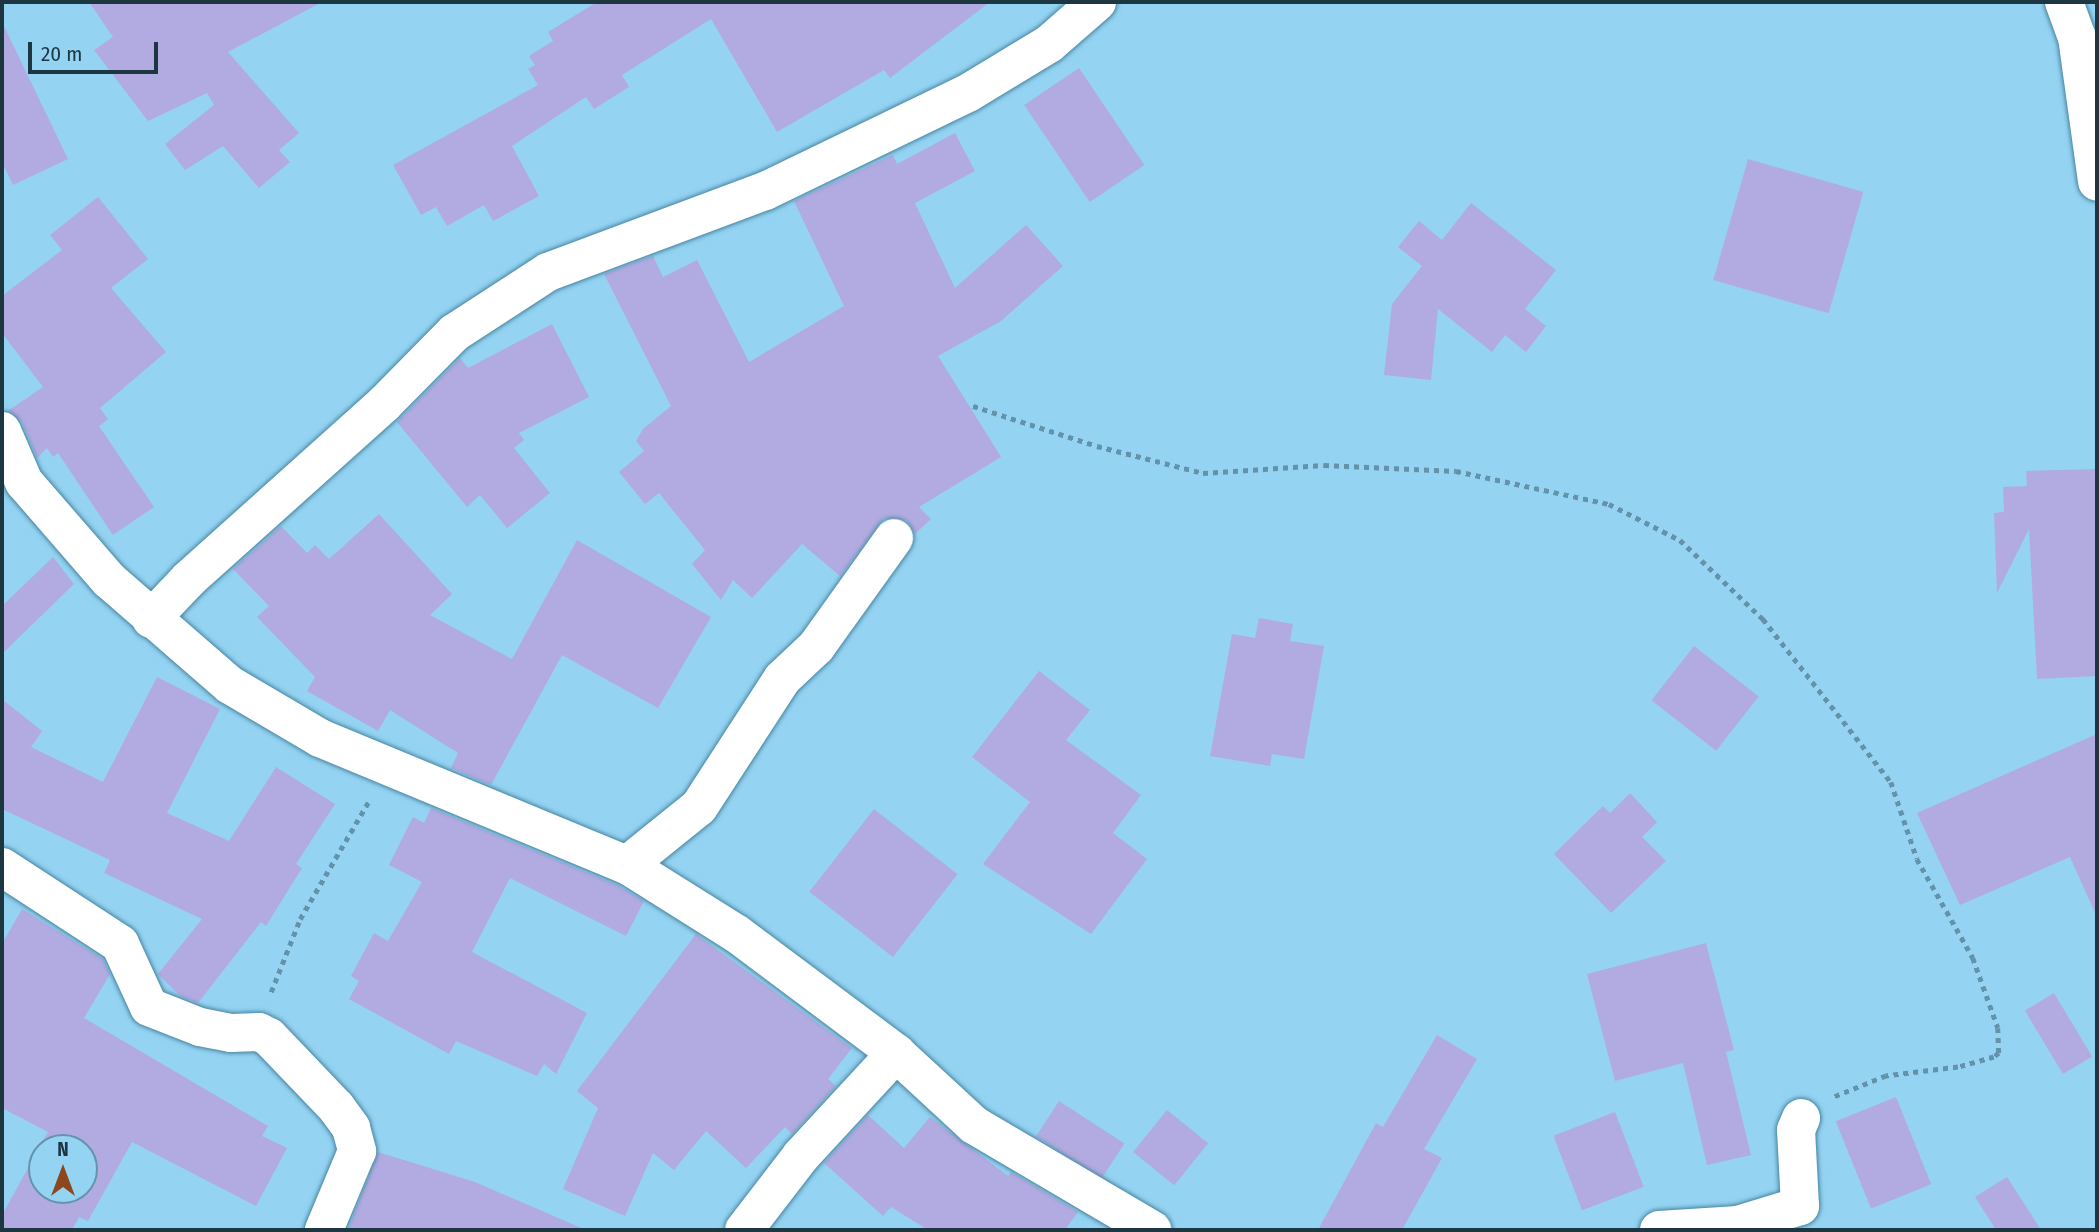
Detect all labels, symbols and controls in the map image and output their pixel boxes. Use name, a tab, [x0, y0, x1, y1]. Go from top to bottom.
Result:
scale bar	[32, 28, 161, 72]
text: 20 m	[41, 41, 82, 67]
north arrow	[28, 1134, 98, 1204]
text: N	[57, 1138, 69, 1161]

